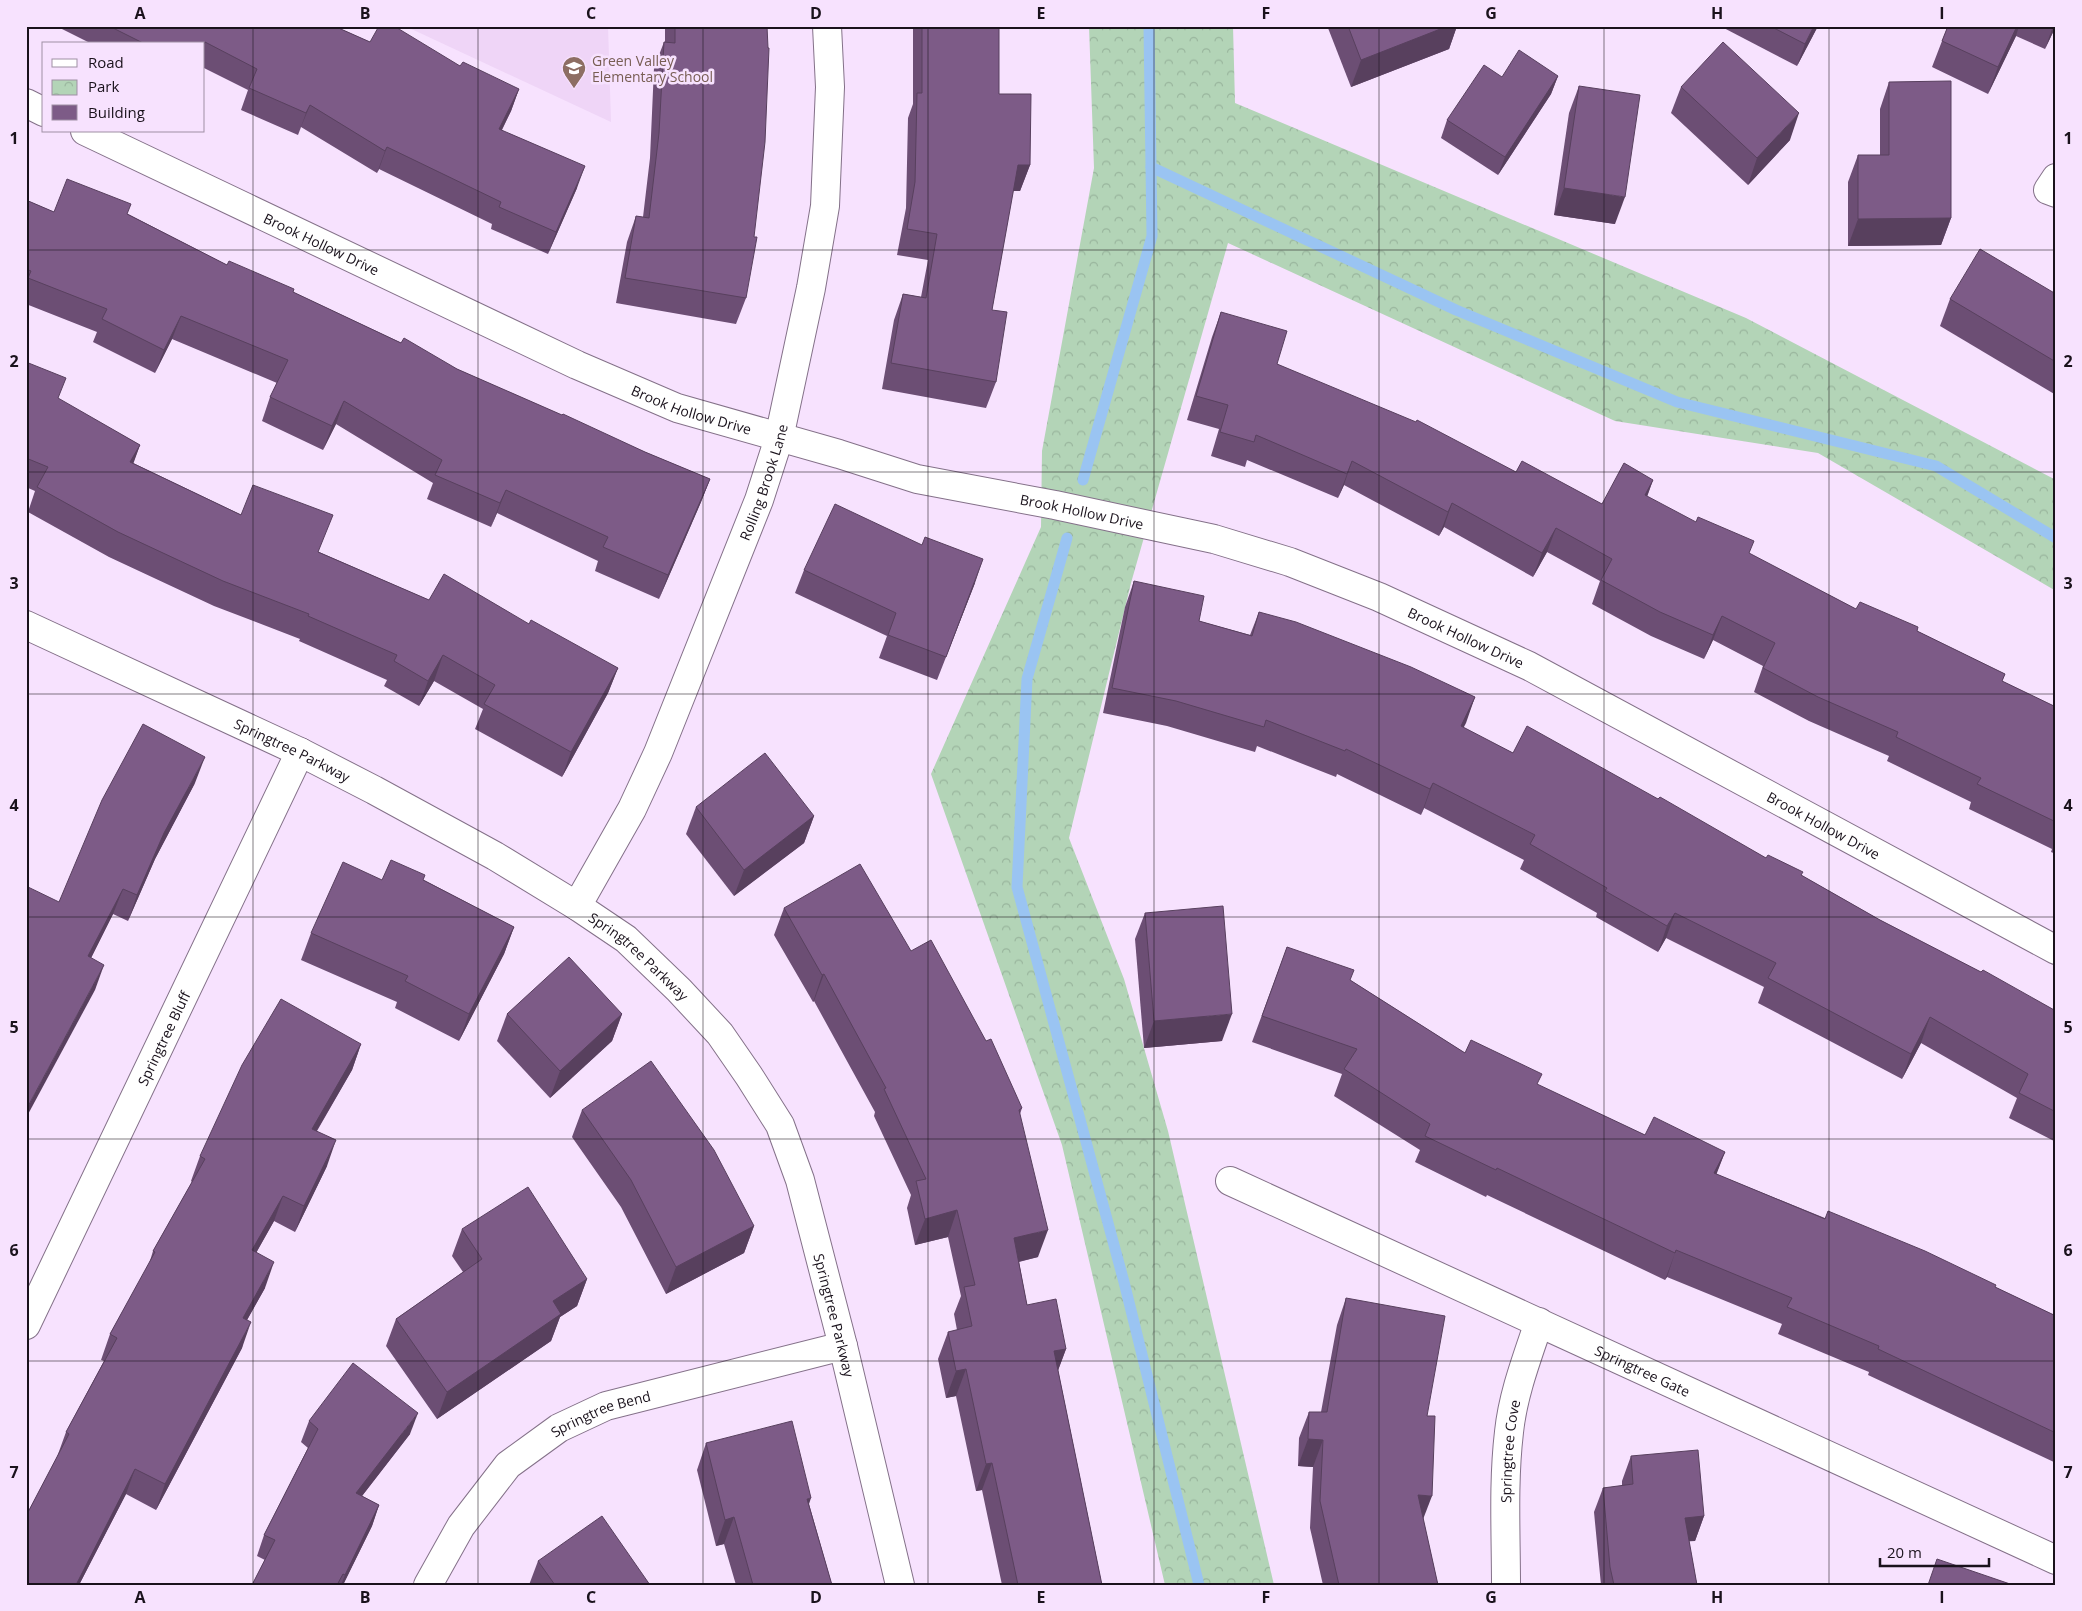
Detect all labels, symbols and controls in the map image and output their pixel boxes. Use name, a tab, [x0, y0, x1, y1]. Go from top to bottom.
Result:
text: A	[134, 2, 146, 24]
text: B	[360, 2, 370, 24]
text: C	[586, 2, 596, 24]
text: D	[810, 2, 822, 24]
text: E	[1037, 2, 1046, 24]
text: F	[1262, 2, 1270, 24]
text: G	[1485, 2, 1497, 24]
text: H	[1711, 2, 1723, 24]
text: I	[1939, 2, 1945, 24]
legend	[42, 42, 205, 132]
place label: Green Valley Elementary School	[592, 51, 713, 86]
text: Road	[88, 52, 124, 72]
school or university icon: Green Valley Elementary School	[561, 55, 587, 89]
text: Park	[88, 76, 119, 96]
text: Building	[88, 102, 145, 122]
text: 1	[9, 127, 19, 149]
text: 1	[2063, 127, 2073, 149]
street label: Brook Hollow Drive	[261, 208, 383, 279]
text: 2	[9, 350, 19, 372]
text: 2	[2063, 350, 2073, 372]
street label: Brook Hollow Drive	[629, 380, 754, 438]
street label: Rolling Brook Lane	[734, 422, 791, 543]
street label: Brook Hollow Drive	[1019, 489, 1146, 533]
text: 3	[9, 572, 19, 594]
text: 3	[2063, 572, 2073, 594]
street label: Brook Hollow Drive	[1405, 602, 1527, 672]
street label: Springtree Parkway	[231, 713, 355, 786]
street label: Brook Hollow Drive	[1764, 787, 1884, 863]
text: 4	[9, 794, 19, 816]
text: 4	[2063, 794, 2073, 816]
street label: Springtree Parkway	[585, 907, 694, 1005]
street label: Springtree Bluff	[133, 986, 195, 1088]
text: 5	[9, 1016, 19, 1038]
text: 5	[2063, 1016, 2073, 1038]
text: 6	[9, 1239, 19, 1261]
text: 6	[2063, 1239, 2073, 1261]
street label: Springtree Parkway	[810, 1251, 860, 1380]
street label: Springtree Gate	[1592, 1340, 1693, 1400]
street label: Springtree Bend	[546, 1386, 652, 1441]
street label: Springtree Cove	[1496, 1397, 1524, 1503]
text: 7	[9, 1461, 19, 1483]
text: 7	[2063, 1461, 2073, 1483]
scale bar	[1880, 1536, 1988, 1568]
text: 20 m	[1887, 1542, 1922, 1562]
text: A	[134, 1586, 146, 1608]
text: B	[360, 1586, 370, 1608]
text: C	[586, 1586, 596, 1608]
text: D	[810, 1586, 822, 1608]
text: E	[1037, 1586, 1046, 1608]
text: F	[1262, 1586, 1270, 1608]
text: G	[1485, 1586, 1497, 1608]
text: H	[1711, 1586, 1723, 1608]
text: I	[1939, 1586, 1945, 1608]

